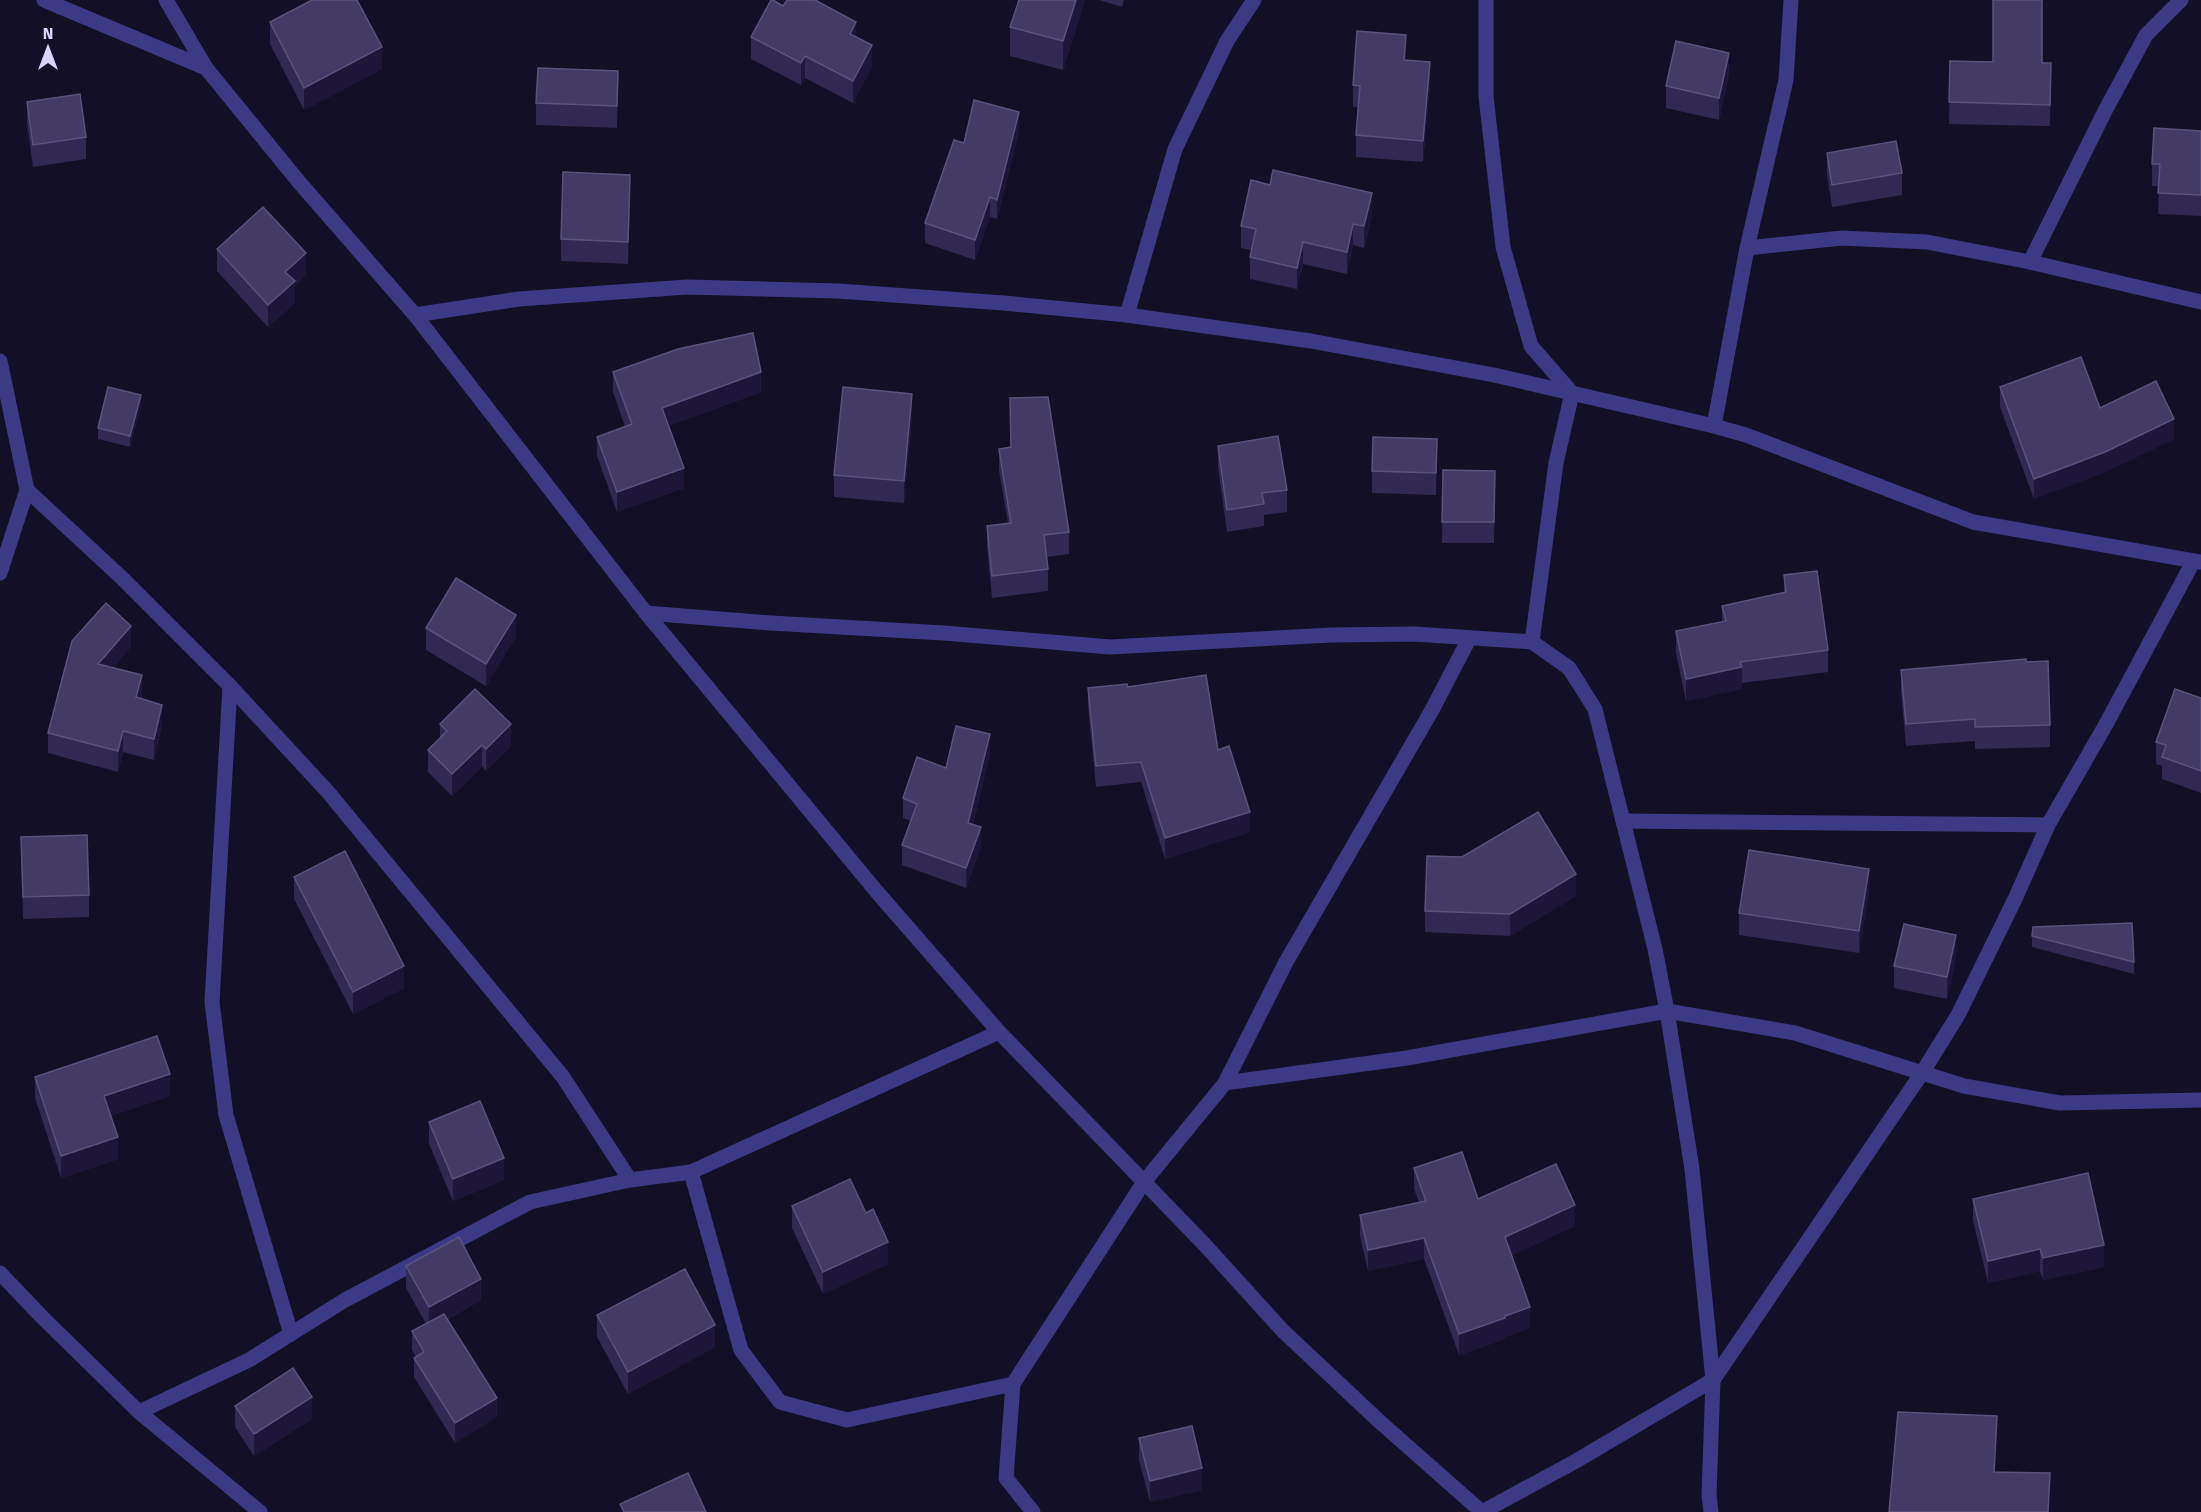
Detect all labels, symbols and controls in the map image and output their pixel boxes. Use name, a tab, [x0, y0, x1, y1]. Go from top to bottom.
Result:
north arrow	[18, 18, 78, 78]
text: N	[43, 24, 53, 43]

